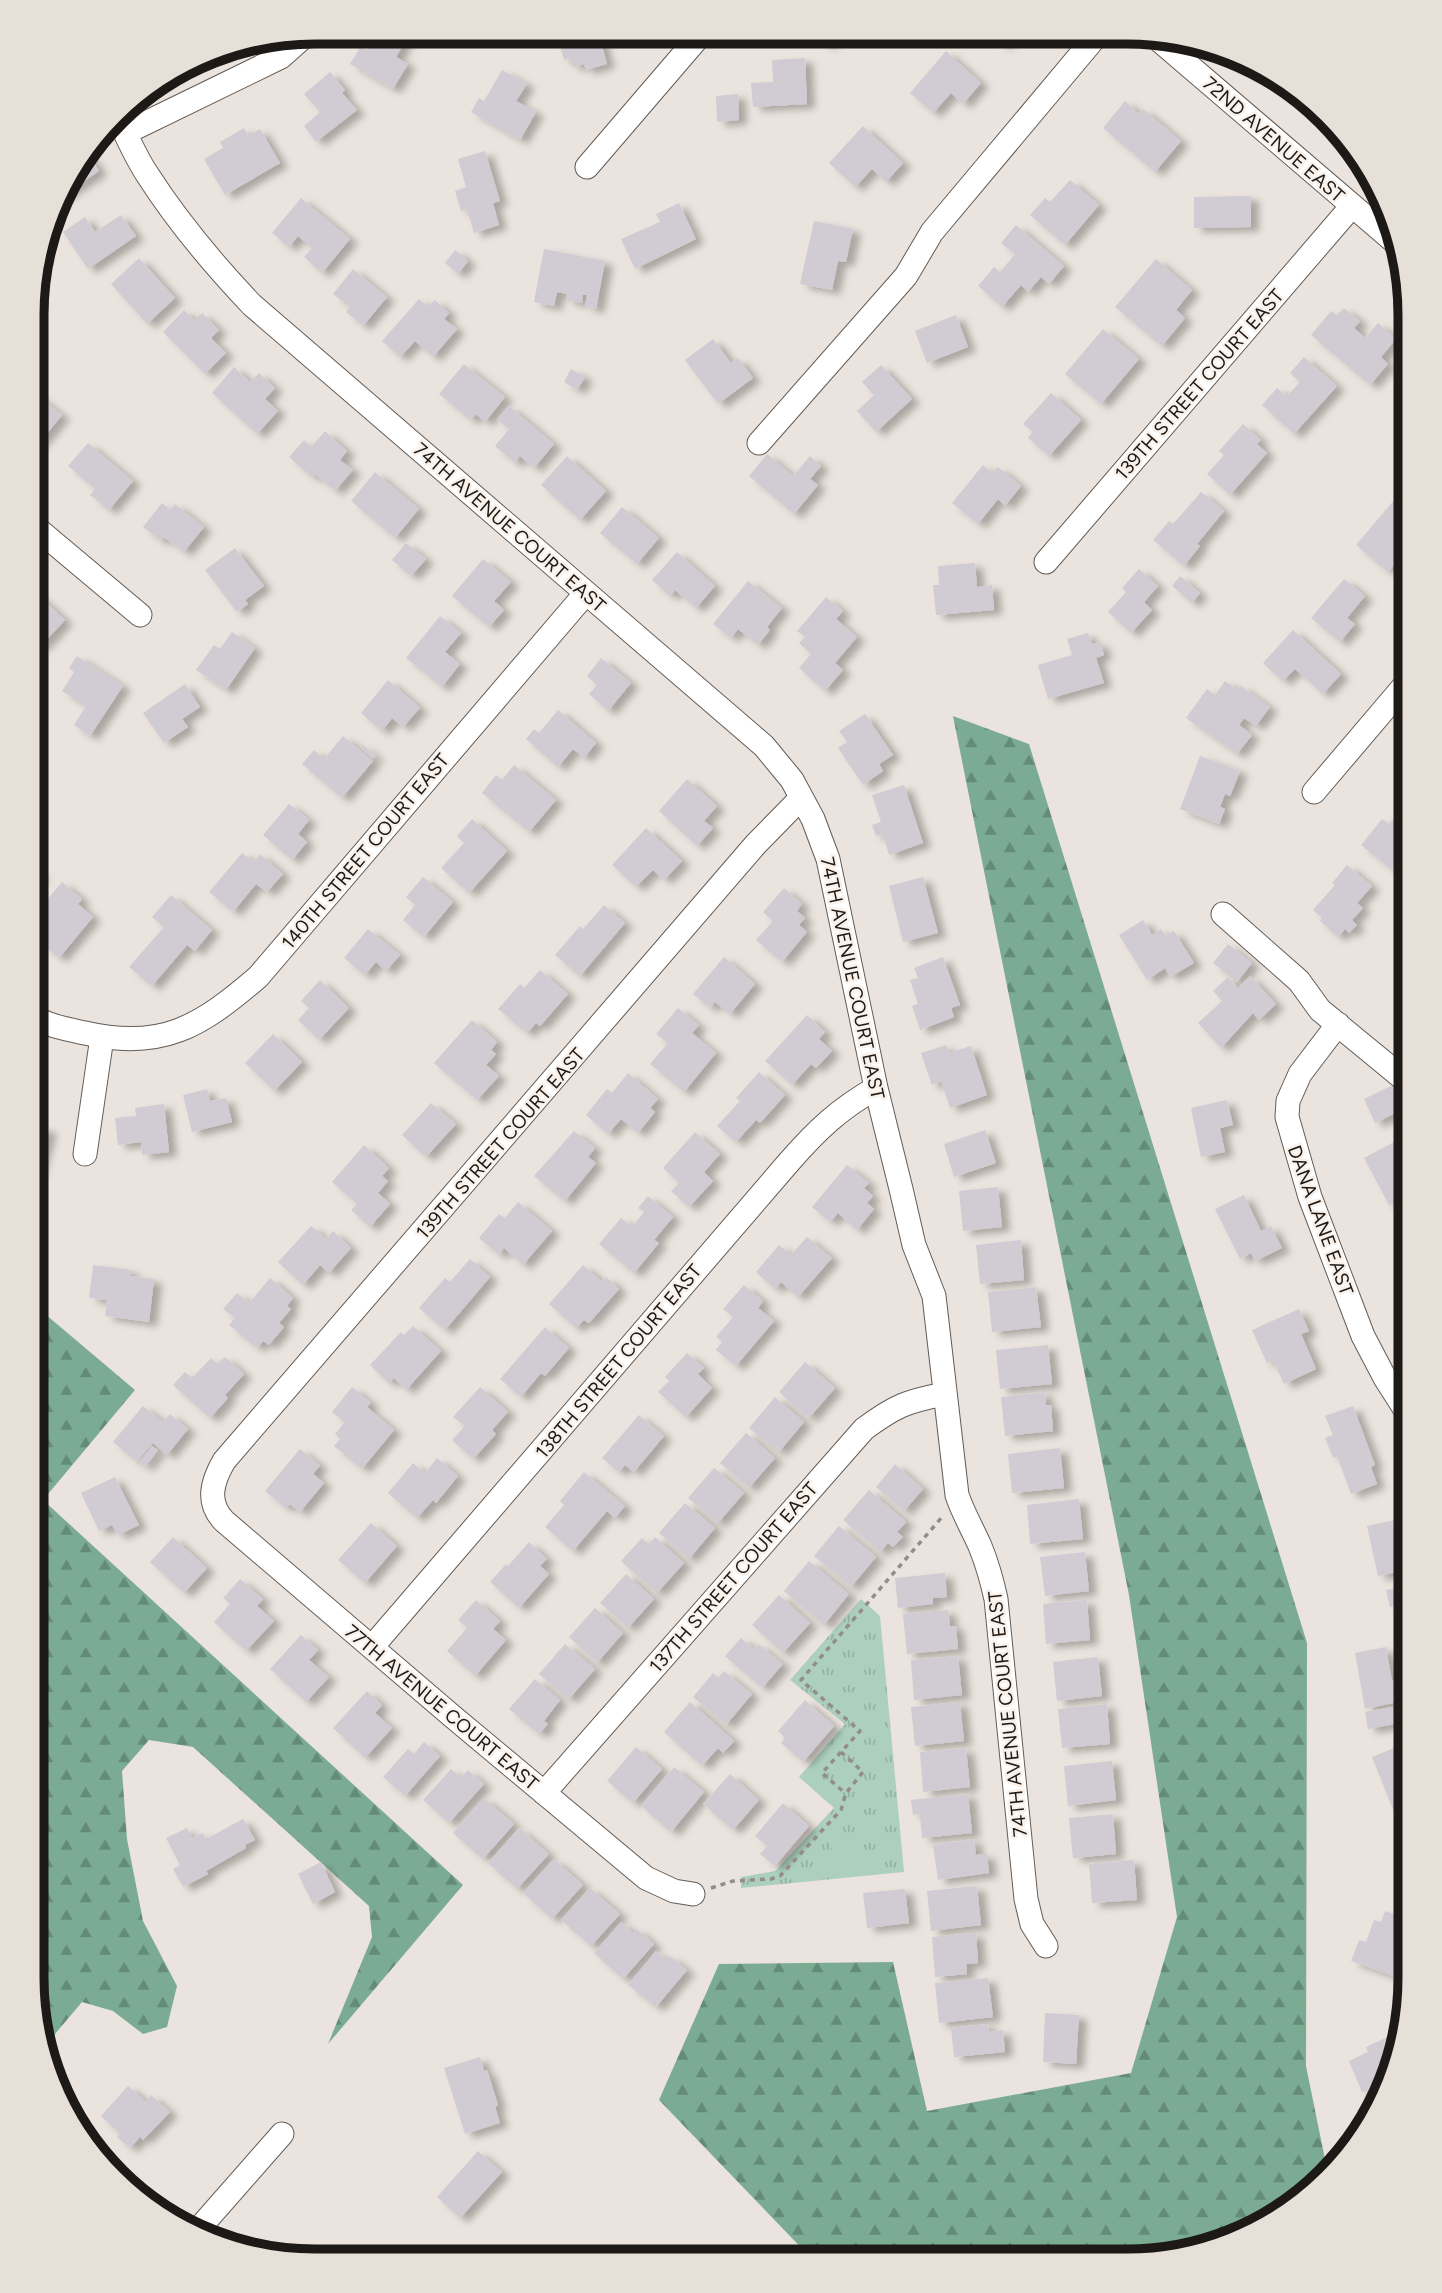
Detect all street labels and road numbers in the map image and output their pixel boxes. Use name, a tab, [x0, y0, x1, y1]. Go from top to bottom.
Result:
street label: 72ND AVENUE EAST	[1198, 72, 1350, 207]
street label: 139TH STREET COURT EAST	[1110, 284, 1289, 484]
street label: 74TH AVENUE COURT EAST	[409, 438, 611, 617]
street label: 140TH STREET COURT EAST	[277, 748, 454, 954]
street label: 74TH AVENUE COURT EAST	[816, 855, 890, 1102]
street label: 139TH STREET COURT EAST	[411, 1043, 590, 1243]
street label: DANA LANE EAST	[1283, 1142, 1359, 1299]
street label: 138TH STREET COURT EAST	[530, 1259, 707, 1463]
street label: 137TH STREET COURT EAST	[644, 1477, 823, 1677]
street label: 74TH AVENUE COURT EAST	[983, 1589, 1032, 1838]
street label: 77TH AVENUE COURT EAST	[340, 1620, 544, 1795]

